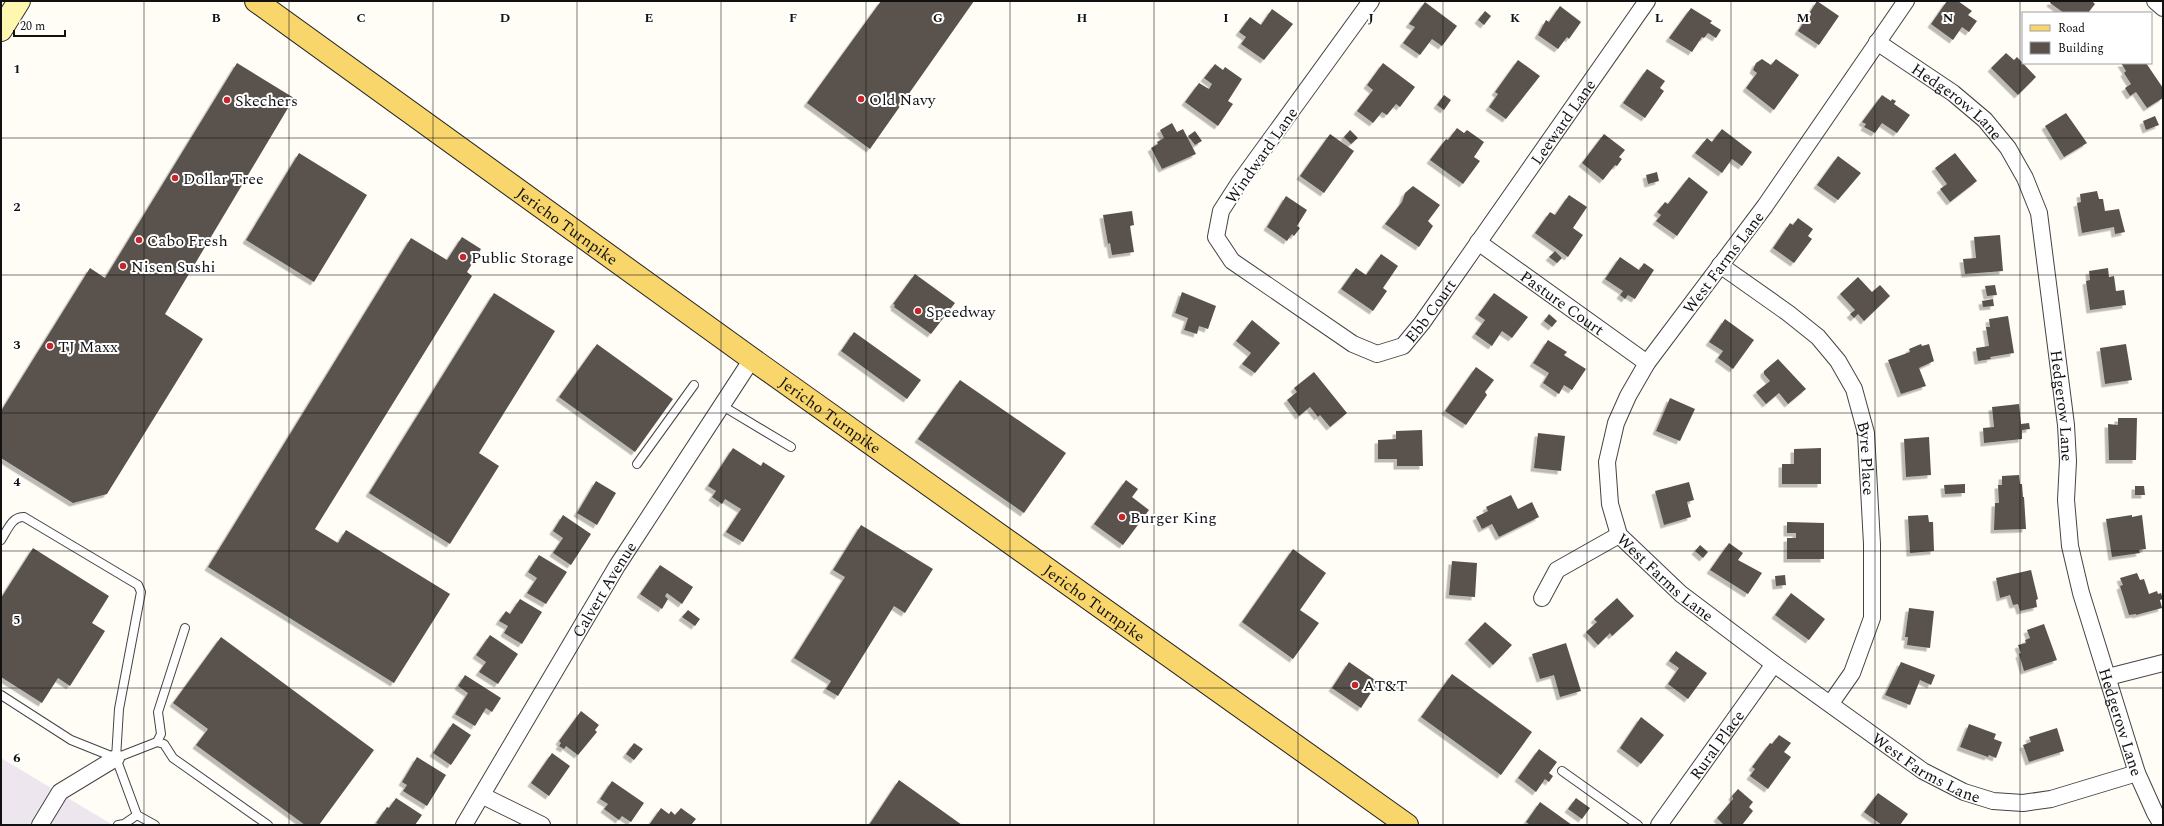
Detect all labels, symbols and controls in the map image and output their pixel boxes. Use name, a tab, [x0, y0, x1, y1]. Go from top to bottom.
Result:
text: B	[211, 8, 221, 28]
text: C	[356, 8, 366, 28]
text: D	[500, 8, 510, 28]
text: E	[645, 8, 654, 28]
text: F	[789, 8, 797, 28]
text: G	[933, 8, 943, 28]
text: H	[1077, 8, 1088, 28]
text: I	[1223, 8, 1229, 28]
text: J	[1368, 8, 1374, 28]
text: K	[1510, 8, 1520, 28]
text: L	[1655, 8, 1663, 28]
text: M	[1797, 8, 1810, 28]
text: N	[1943, 8, 1954, 28]
scale bar	[14, 12, 65, 38]
legend	[2022, 12, 2152, 64]
text: 20 m	[20, 17, 45, 36]
text: Road	[2058, 19, 2085, 38]
text: Building	[2058, 39, 2104, 58]
street label: Hedgerow Lane	[1906, 57, 2008, 146]
text: 1	[13, 59, 21, 79]
street label: Leeward Lane	[1525, 74, 1602, 170]
place label: Old Navy	[869, 88, 937, 112]
place label: Skechers	[235, 89, 298, 113]
marker: Old Navy	[856, 94, 866, 104]
marker: Skechers	[222, 95, 232, 105]
street label: Windward Lane	[1220, 102, 1304, 209]
place label: Dollar Tree	[183, 167, 264, 191]
marker: Dollar Tree	[170, 173, 180, 183]
street label: Jericho Turnpike	[511, 182, 623, 272]
text: 2	[13, 197, 21, 217]
street label: West Farms Lane	[1677, 206, 1770, 319]
place label: Cabo Fresh	[147, 229, 228, 253]
marker: Cabo Fresh	[134, 235, 144, 245]
place label: Public Storage	[471, 246, 574, 270]
marker: Public Storage	[458, 252, 468, 262]
place label: Nisen Sushi	[131, 255, 215, 279]
marker: Nisen Sushi	[118, 261, 128, 271]
street label: Pasture Court	[1515, 265, 1609, 342]
street label: Ebb Court	[1400, 274, 1462, 348]
place label: Speedway	[926, 300, 997, 324]
marker: Speedway	[913, 306, 923, 316]
text: 3	[13, 335, 21, 355]
place label: TJ Maxx	[58, 335, 118, 359]
marker: TJ Maxx	[45, 341, 55, 351]
street label: Hedgerow Lane	[2044, 349, 2079, 462]
street label: Jericho Turnpike	[774, 371, 886, 460]
street label: Byre Place	[1850, 419, 1880, 496]
text: 4	[13, 472, 21, 492]
place label: Burger King	[1130, 506, 1217, 530]
marker: Burger King	[1117, 512, 1127, 522]
street label: West Farms Lane	[1611, 528, 1719, 628]
street label: Calvert Avenue	[566, 537, 643, 642]
street label: Jericho Turnpike	[1038, 559, 1150, 648]
text: 5	[13, 610, 21, 630]
street label: Hedgerow Lane	[2092, 665, 2148, 779]
place label: AT&T	[1363, 674, 1407, 698]
marker: AT&T	[1350, 680, 1360, 690]
street label: Rural Place	[1684, 705, 1751, 785]
street label: West Farms Lane	[1867, 727, 1983, 809]
text: 6	[13, 748, 21, 768]

